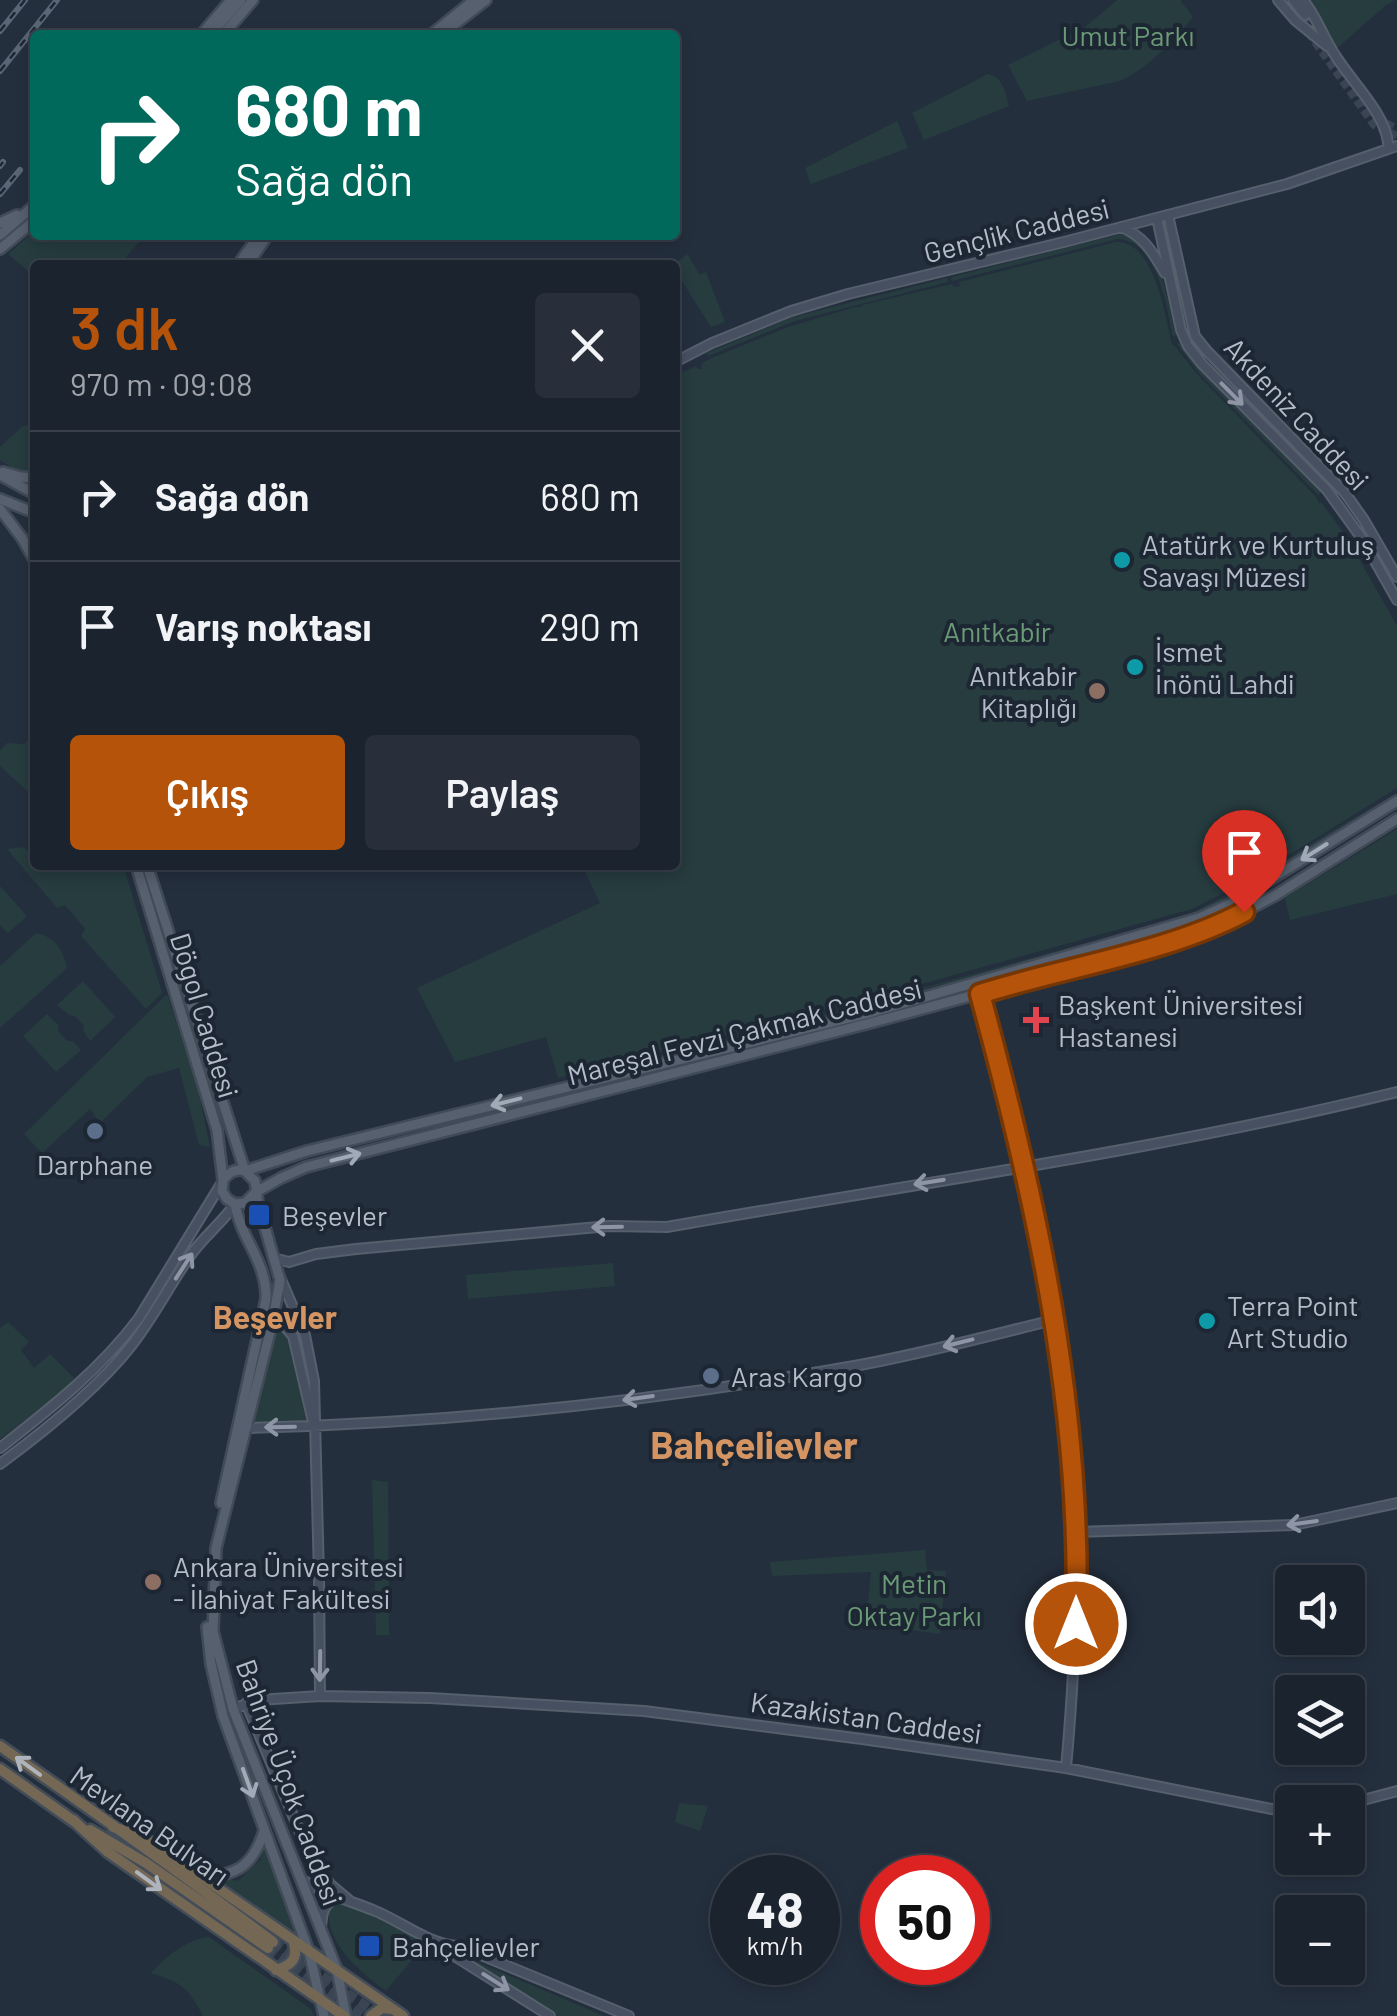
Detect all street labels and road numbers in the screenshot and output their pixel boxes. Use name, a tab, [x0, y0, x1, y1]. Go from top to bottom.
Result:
street label: Gençlik Caddesi	[920, 191, 1112, 269]
street label: Akdeniz Caddesi	[1218, 330, 1376, 496]
street label: Dögol Caddesi	[164, 929, 246, 1101]
street label: Mareşal Fevzi Çakmak Caddesi	[563, 971, 925, 1091]
street label: Bahriye Üçok Caddesi	[230, 1654, 350, 1910]
street label: Kazakistan Caddesi	[748, 1684, 984, 1750]
street label: Mevlana Bulvarı	[64, 1758, 236, 1892]

